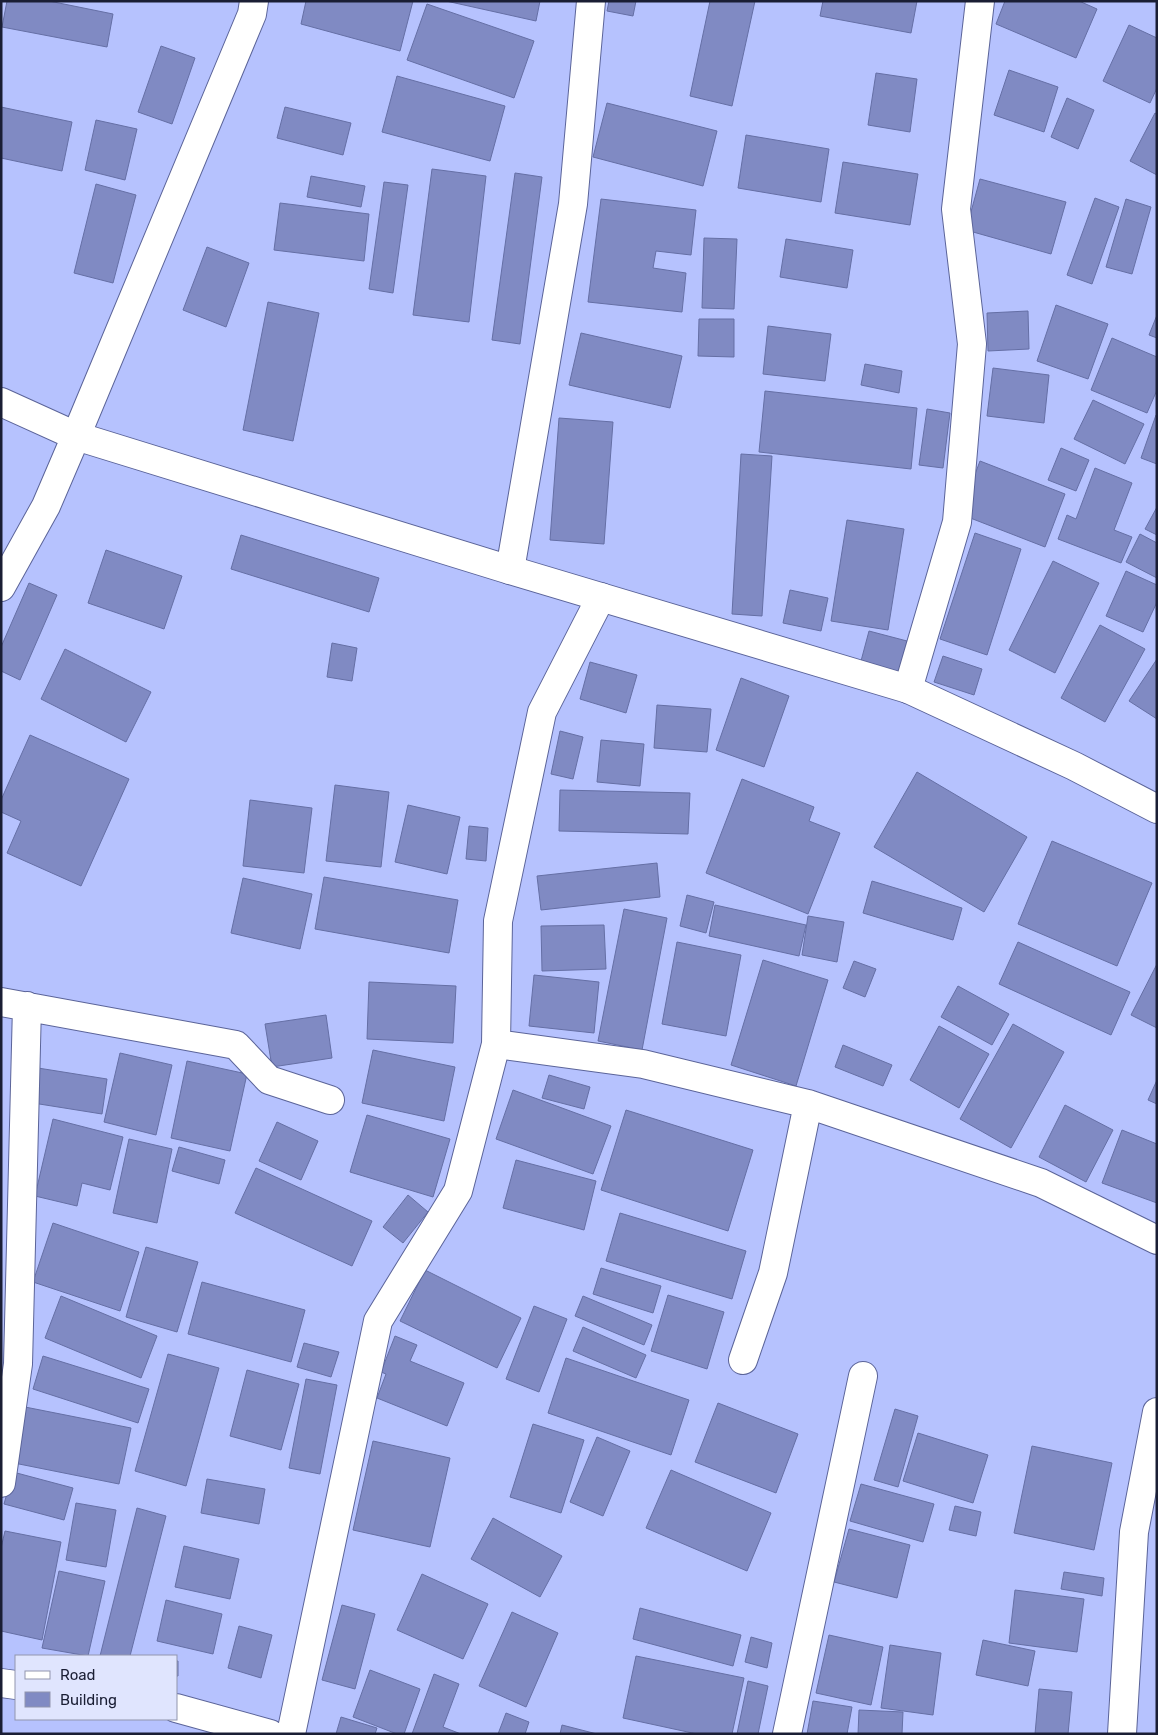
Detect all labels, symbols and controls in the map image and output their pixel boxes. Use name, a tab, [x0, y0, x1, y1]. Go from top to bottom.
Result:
legend	[15, 1655, 178, 1720]
text: Road	[60, 1666, 96, 1684]
text: Building	[60, 1691, 117, 1709]

